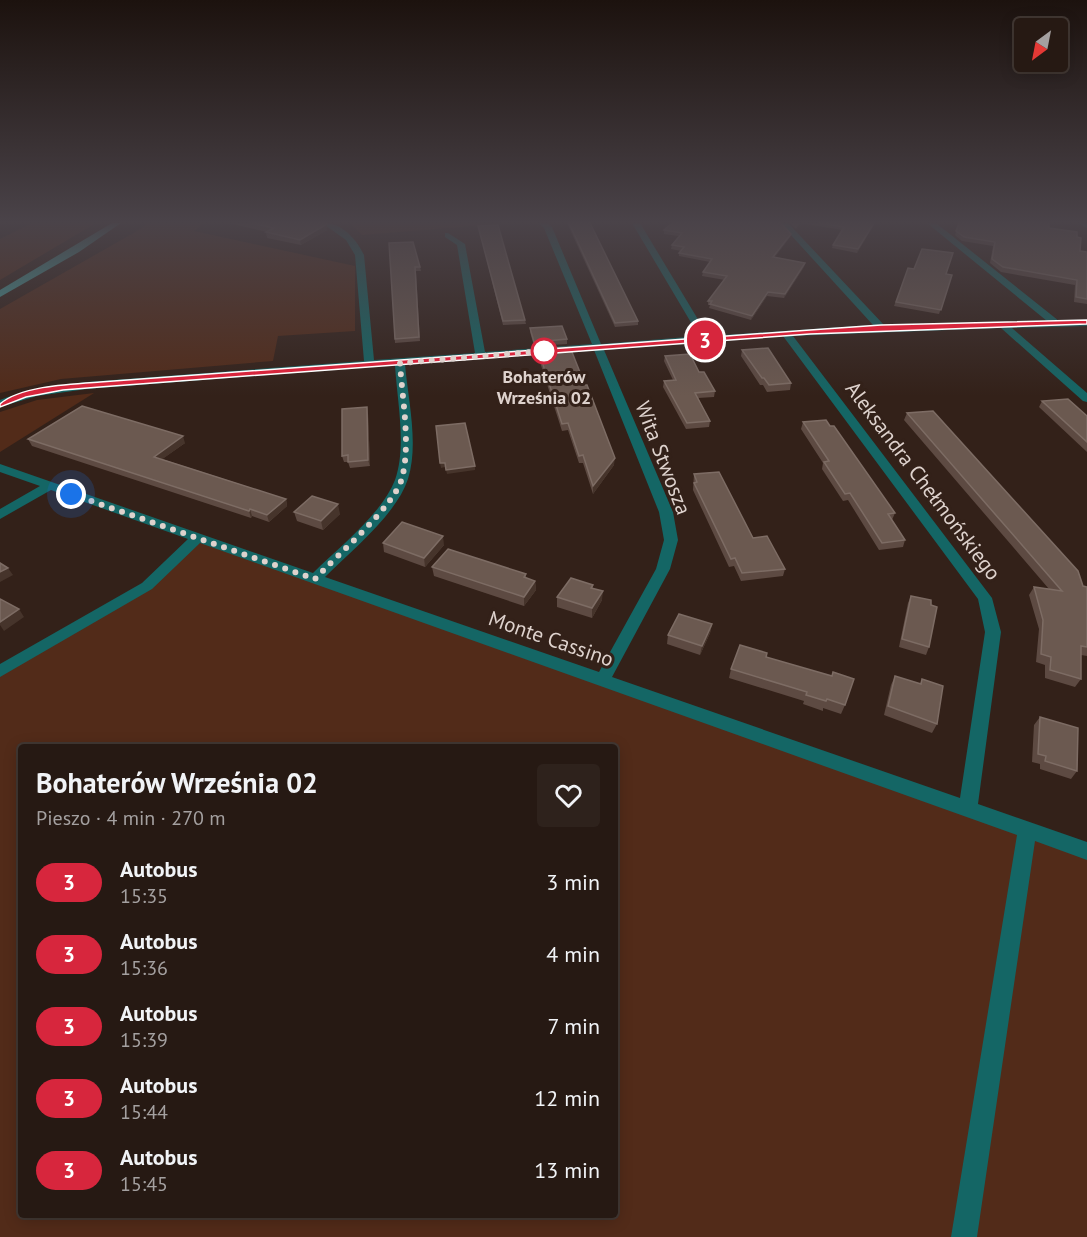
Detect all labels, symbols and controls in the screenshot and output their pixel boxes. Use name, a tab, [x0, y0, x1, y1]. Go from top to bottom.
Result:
north arrow	[1014, 18, 1068, 72]
map controls	[1014, 18, 1068, 72]
line badge: 3	[686, 320, 724, 360]
text: 3	[699, 327, 711, 354]
marker: Bohaterów Września 02	[531, 338, 557, 364]
place label: Bohaterów Września 02	[497, 365, 591, 409]
street label: Aleksandra Chełmońskiego	[840, 376, 1007, 585]
street label: Wita Stwosza	[629, 397, 697, 518]
your location	[56, 479, 86, 509]
street label: Monte Cassino	[485, 604, 617, 673]
text: Bohaterów Września 02	[36, 764, 318, 801]
button: heart	[537, 764, 600, 827]
text: Pieszo · 4 min · 270 m	[36, 805, 226, 831]
text: Autobus	[120, 855, 197, 883]
text: 3 min	[546, 868, 600, 896]
text: 3	[63, 869, 75, 896]
text: 15:35	[120, 883, 168, 909]
text: Autobus	[120, 927, 197, 955]
text: 4 min	[546, 940, 600, 968]
text: 3	[63, 941, 75, 968]
text: 15:36	[120, 955, 168, 981]
text: Autobus	[120, 999, 197, 1027]
text: 7 min	[548, 1012, 600, 1040]
text: 3	[63, 1013, 75, 1040]
text: 15:39	[120, 1027, 168, 1053]
text: Autobus	[120, 1071, 197, 1099]
text: 12 min	[534, 1084, 600, 1112]
text: 3	[63, 1085, 75, 1112]
text: 15:44	[120, 1099, 168, 1125]
text: Autobus	[120, 1143, 197, 1171]
text: 13 min	[534, 1156, 600, 1184]
text: 3	[63, 1157, 75, 1184]
text: 15:45	[120, 1171, 168, 1197]

